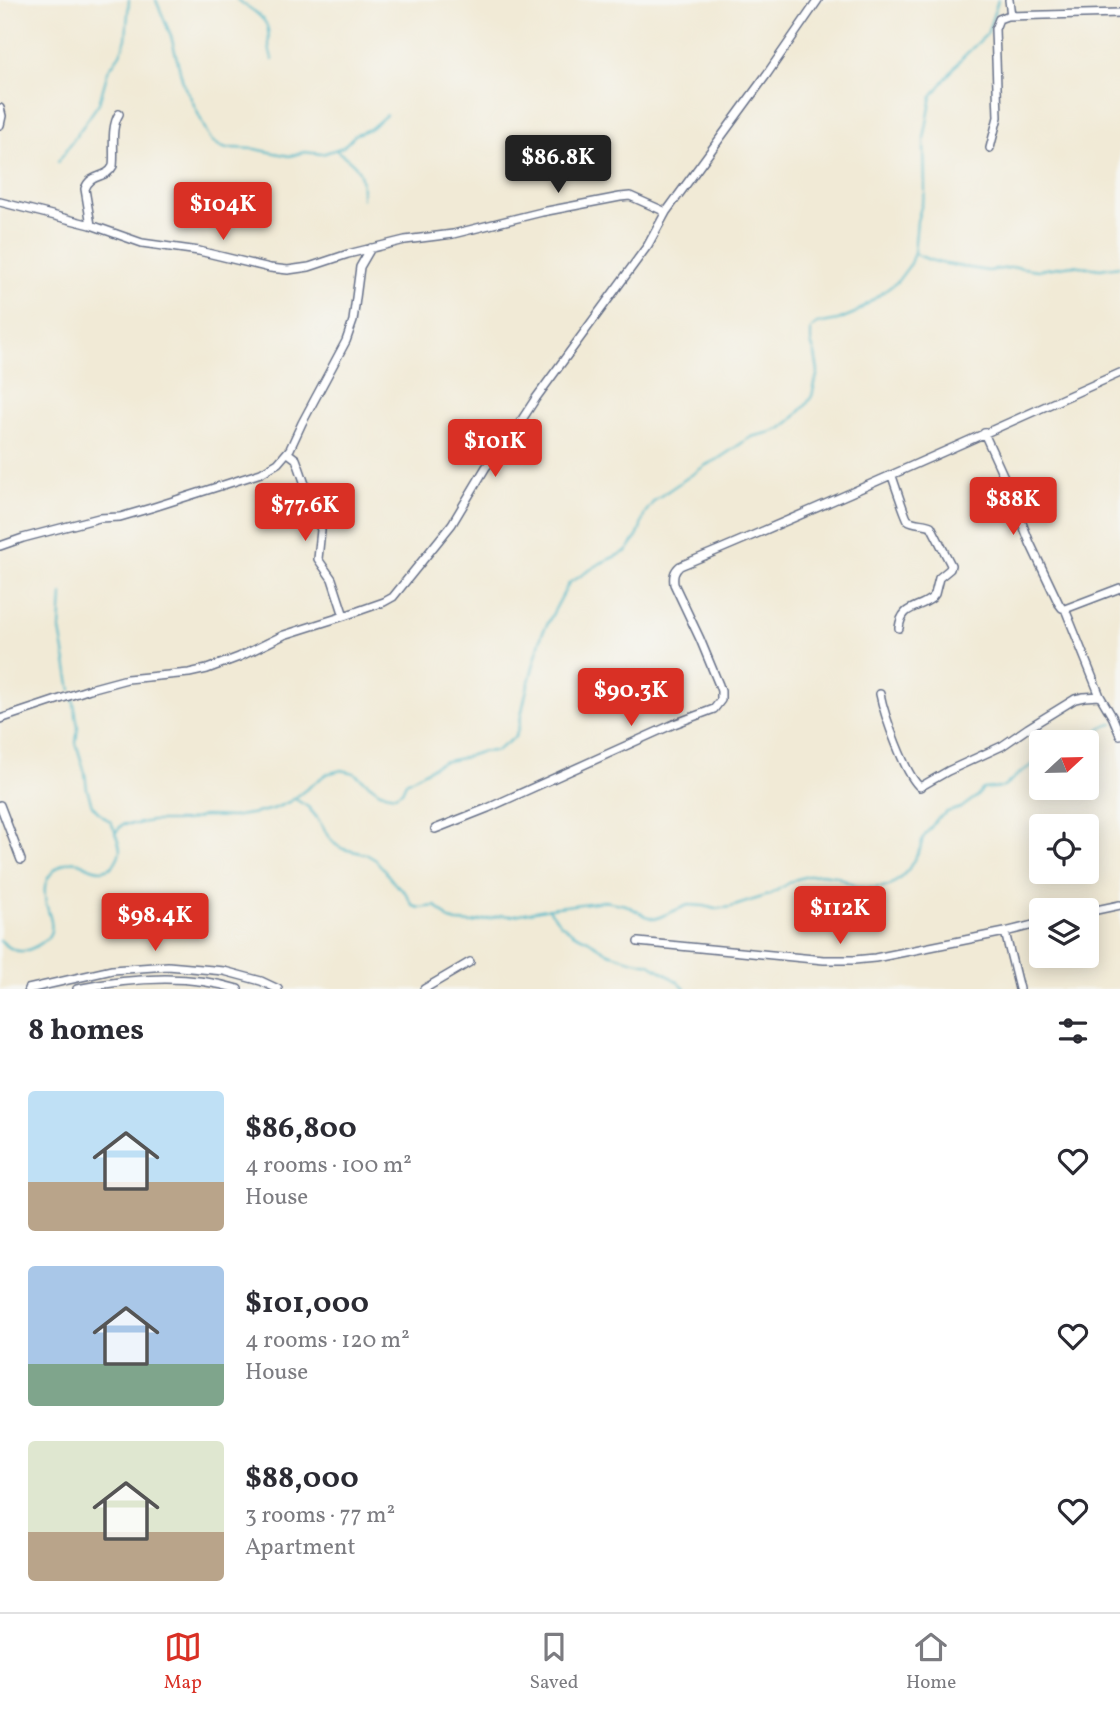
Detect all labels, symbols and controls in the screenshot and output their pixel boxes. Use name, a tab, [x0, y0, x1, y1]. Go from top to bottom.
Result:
pin: $86.8K	[501, 136, 615, 195]
text: $86.8K	[521, 142, 595, 174]
pin: $104K	[174, 182, 272, 242]
text: $104K	[190, 189, 256, 221]
pin: $101K	[446, 420, 544, 479]
text: $101K	[464, 426, 526, 458]
pin: $88K	[972, 477, 1054, 537]
pin: $77.6K	[248, 484, 362, 543]
text: $88K	[986, 484, 1040, 516]
text: $77.6K	[271, 490, 339, 522]
pin: $90.3K	[574, 668, 688, 728]
text: $90.3K	[594, 675, 668, 707]
north arrow	[1029, 730, 1099, 800]
map controls	[1029, 730, 1099, 968]
button: locate	[1029, 814, 1099, 884]
pin: $112K	[791, 886, 889, 946]
text: $112K	[810, 893, 870, 925]
pin: $98.4K	[98, 894, 212, 953]
button: layers	[1029, 898, 1099, 968]
text: $98.4K	[118, 900, 192, 932]
text: 8 homes	[28, 1010, 144, 1052]
icon: filters	[1054, 1012, 1092, 1050]
text: $86,800	[245, 1108, 357, 1150]
icon: home	[84, 1119, 168, 1203]
icon: heart	[1054, 1142, 1092, 1180]
text: 4 rooms · 100 m²	[245, 1150, 412, 1182]
text: House	[245, 1182, 308, 1214]
text: $101,000	[245, 1283, 369, 1325]
icon: home	[84, 1294, 168, 1378]
icon: heart	[1054, 1317, 1092, 1355]
text: 4 rooms · 120 m²	[245, 1325, 410, 1357]
text: House	[245, 1357, 308, 1389]
text: $88,000	[245, 1458, 359, 1500]
icon: home	[84, 1469, 168, 1553]
icon: heart	[1054, 1492, 1092, 1530]
text: 3 rooms · 77 m²	[245, 1500, 395, 1532]
text: Apartment	[245, 1532, 356, 1564]
tab: Map	[164, 1628, 202, 1696]
tab: Saved	[529, 1628, 578, 1696]
tab: Home	[906, 1628, 956, 1696]

